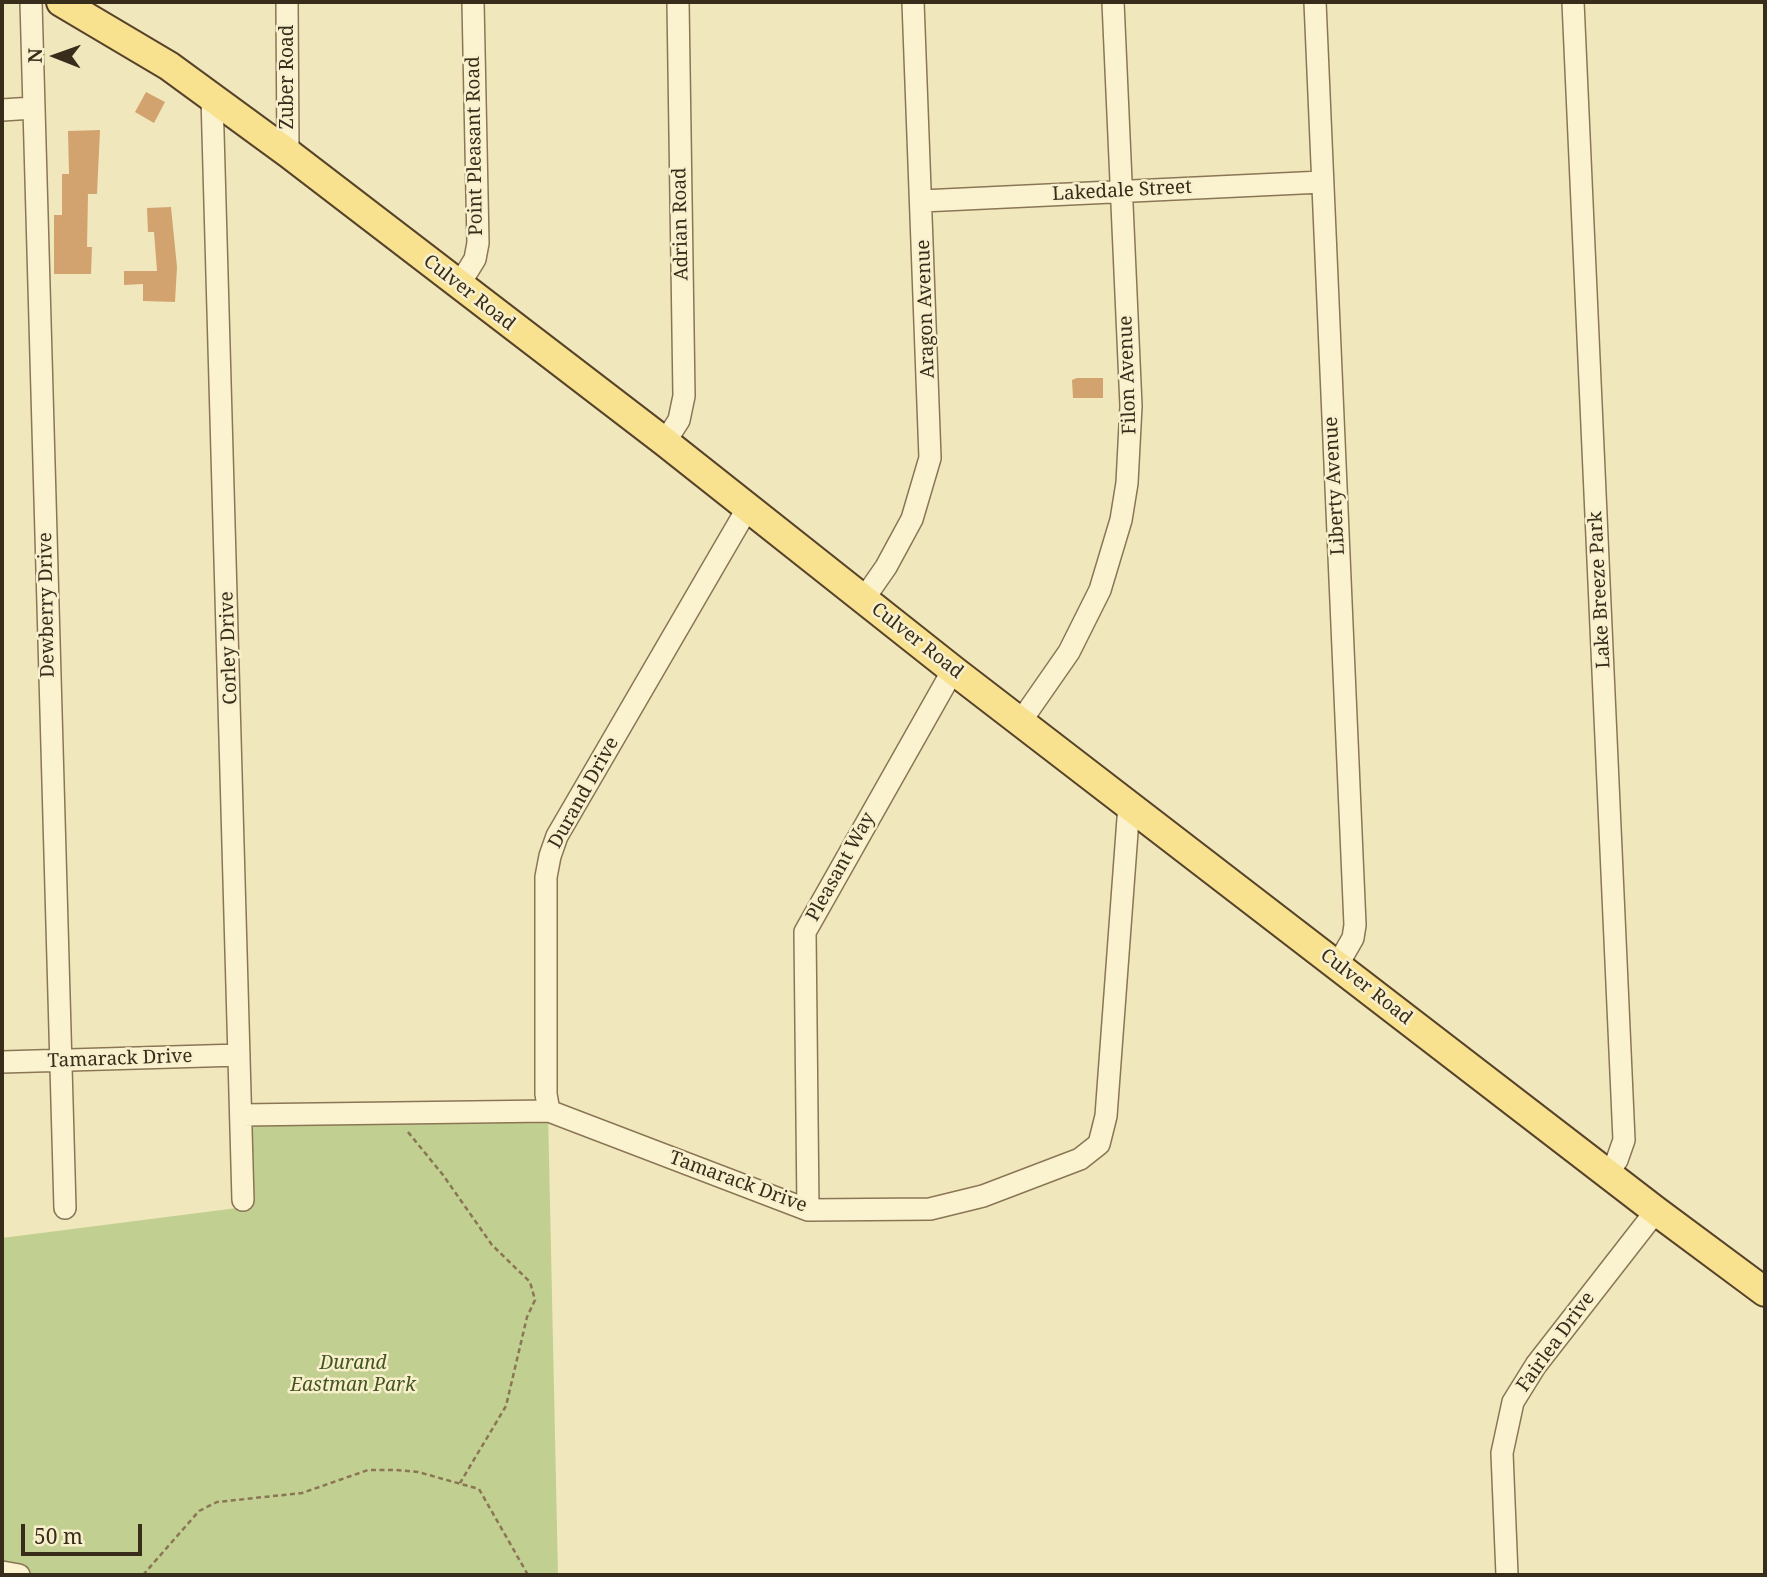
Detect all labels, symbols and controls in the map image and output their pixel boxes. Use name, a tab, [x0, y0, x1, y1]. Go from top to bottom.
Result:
north arrow	[21, 21, 91, 91]
street label: Zuber Road	[277, 25, 299, 129]
text: N	[22, 48, 48, 63]
street label: Point Pleasant Road	[462, 56, 488, 236]
street label: Adrian Road	[669, 167, 693, 281]
street label: Lakedale Street	[1052, 176, 1192, 206]
street label: Aragon Avenue	[912, 239, 940, 379]
street label: Culver Road	[418, 250, 520, 336]
street label: Filon Avenue	[1115, 315, 1141, 435]
street label: Liberty Avenue	[1320, 416, 1350, 556]
street label: Lake Breeze Park	[1585, 511, 1615, 669]
street label: Dewberry Drive	[34, 532, 60, 678]
street label: Corley Drive	[216, 591, 242, 705]
street label: Culver Road	[866, 598, 968, 684]
street label: Durand Drive	[544, 733, 624, 853]
street label: Pleasant Way	[802, 809, 880, 925]
street label: Culver Road	[1315, 944, 1417, 1030]
street label: Tamarack Drive	[47, 1045, 193, 1073]
street label: Tamarack Drive	[666, 1146, 810, 1218]
street label: Fairlea Drive	[1512, 1288, 1600, 1396]
park label: Durand Eastman Park	[290, 1353, 416, 1397]
scale bar	[24, 1510, 145, 1554]
text: 50 m	[34, 1522, 83, 1550]

